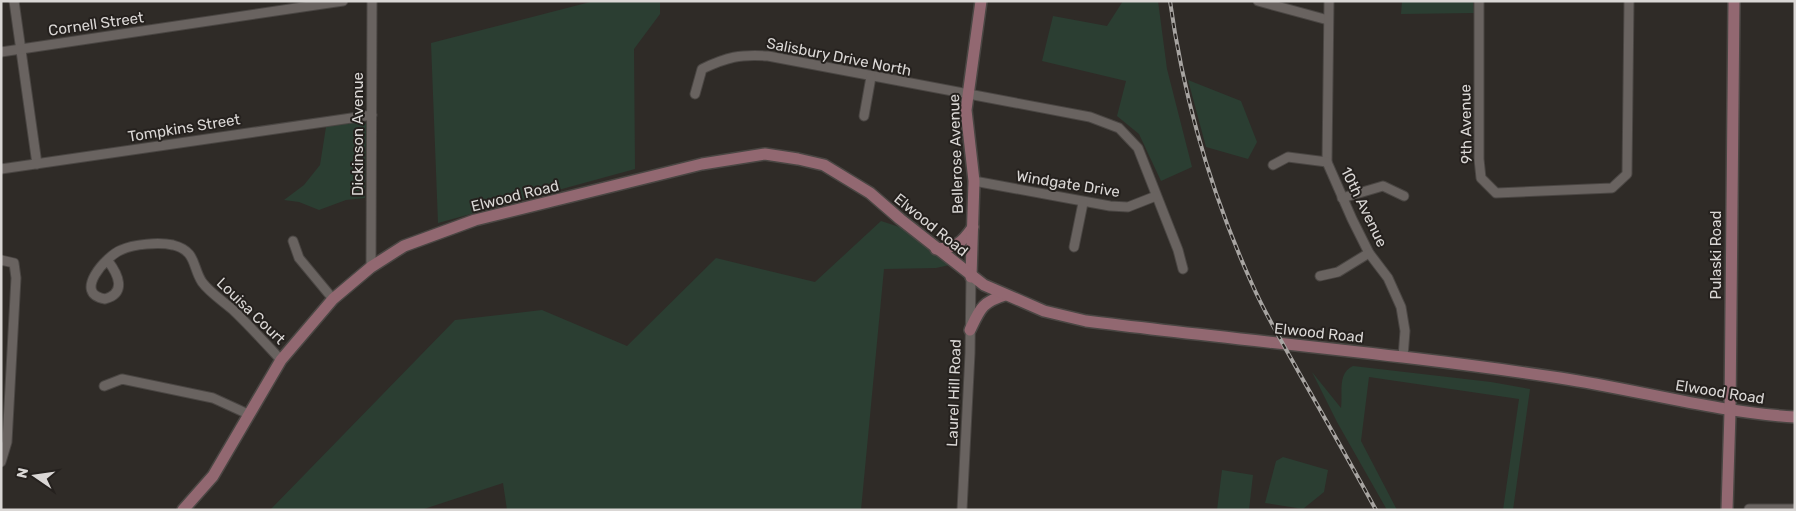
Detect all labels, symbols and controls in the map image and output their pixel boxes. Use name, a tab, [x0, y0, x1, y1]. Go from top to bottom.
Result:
street label: Cornell Street	[47, 8, 145, 40]
street label: Salisbury Drive North	[765, 34, 913, 80]
street label: Dickinson Avenue	[349, 72, 367, 196]
street label: 9th Avenue	[1456, 84, 1476, 164]
street label: Bellerose Avenue	[945, 94, 967, 214]
street label: Tompkins Street	[127, 110, 241, 146]
street label: 10th Avenue	[1337, 164, 1391, 250]
street label: Windgate Drive	[1015, 167, 1121, 201]
street label: Elwood Road	[469, 176, 561, 216]
street label: Elwood Road	[890, 190, 972, 260]
street label: Pulaski Road	[1707, 211, 1725, 299]
street label: Louisa Court	[213, 274, 289, 348]
street label: Elwood Road	[1273, 319, 1365, 347]
street label: Laurel Hill Road	[943, 339, 965, 447]
street label: Elwood Road	[1674, 376, 1766, 408]
north arrow	[10, 451, 60, 501]
text: N	[13, 466, 32, 480]

